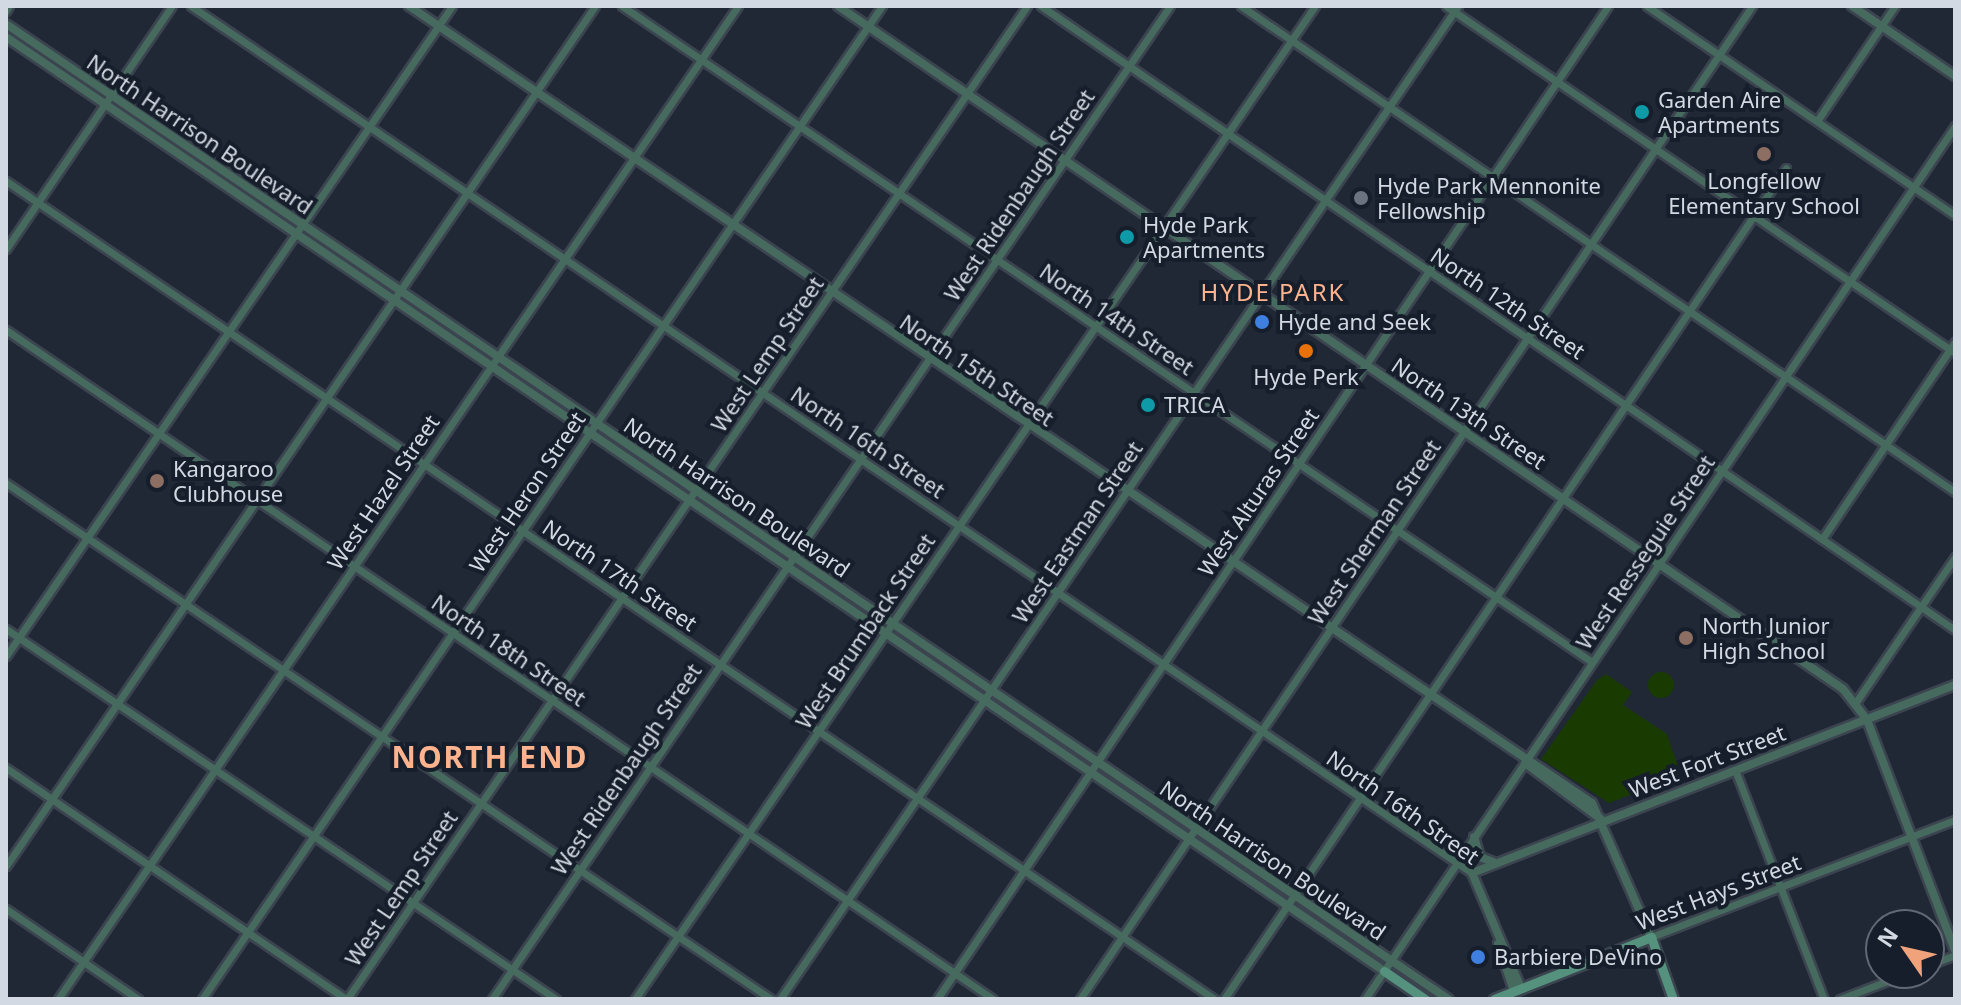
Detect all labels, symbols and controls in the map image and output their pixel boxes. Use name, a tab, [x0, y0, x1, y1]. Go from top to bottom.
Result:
street label: North Harrison Boulevard	[82, 49, 318, 219]
street label: West Ridenbaugh Street	[938, 84, 1100, 306]
place label: Garden Aire Apartments	[1658, 86, 1781, 138]
marker: Garden Aire Apartments	[1633, 103, 1651, 121]
marker: Longfellow Elementary School	[1755, 145, 1773, 163]
place label: Longfellow Elementary School	[1668, 167, 1860, 218]
place label: Hyde Park Mennonite Fellowship	[1377, 172, 1601, 224]
marker: Hyde Park Mennonite Fellowship	[1352, 189, 1370, 207]
place label: Hyde Park Apartments	[1143, 211, 1265, 262]
marker: Hyde Park Apartments	[1118, 228, 1136, 246]
street label: North 12th Street	[1426, 242, 1590, 364]
street label: North 14th Street	[1035, 258, 1199, 380]
street label: West Lemp Street	[705, 271, 829, 437]
district label: HYDE PARK	[1201, 278, 1345, 306]
street label: North 15th Street	[895, 309, 1059, 431]
place label: Hyde and Seek	[1278, 309, 1431, 335]
marker: Hyde and Seek	[1253, 313, 1271, 331]
marker: Hyde Perk	[1297, 342, 1315, 360]
street label: North 13th Street	[1387, 352, 1551, 474]
place label: Hyde Perk	[1253, 364, 1359, 390]
street label: North 16th Street	[786, 381, 950, 503]
place label: TRICA	[1164, 392, 1225, 418]
marker: TRICA	[1139, 396, 1157, 414]
street label: West Alturas Street	[1192, 403, 1324, 581]
street label: West Heron Street	[463, 407, 591, 577]
street label: West Hazel Street	[321, 410, 445, 574]
street label: North Harrison Boulevard	[619, 412, 855, 582]
street label: West Sherman Street	[1302, 434, 1446, 630]
street label: West Eastman Street	[1006, 436, 1148, 628]
street label: West Resseguie Street	[1570, 450, 1720, 654]
place label: Kangaroo Clubhouse	[173, 455, 283, 506]
marker: Kangaroo Clubhouse	[148, 472, 166, 490]
street label: North 17th Street	[538, 514, 702, 636]
street label: West Brumback Street	[790, 528, 940, 734]
street label: North 18th Street	[427, 589, 591, 711]
place label: North Junior High School	[1702, 612, 1830, 664]
marker: North Junior High School	[1677, 629, 1695, 647]
street label: West Ridenbaugh Street	[545, 658, 707, 880]
street label: West Fort Street	[1625, 719, 1789, 803]
district label: NORTH END	[391, 739, 589, 775]
street label: North 16th Street	[1322, 745, 1484, 869]
street label: North Harrison Boulevard	[1155, 775, 1391, 945]
street label: West Lemp Street	[339, 805, 463, 971]
street label: West Hays Street	[1632, 848, 1804, 936]
north arrow	[1865, 909, 1945, 989]
text: N	[1869, 921, 1904, 953]
place label: Barbiere DeVino	[1494, 944, 1662, 970]
marker: Barbiere DeVino	[1469, 948, 1487, 966]

